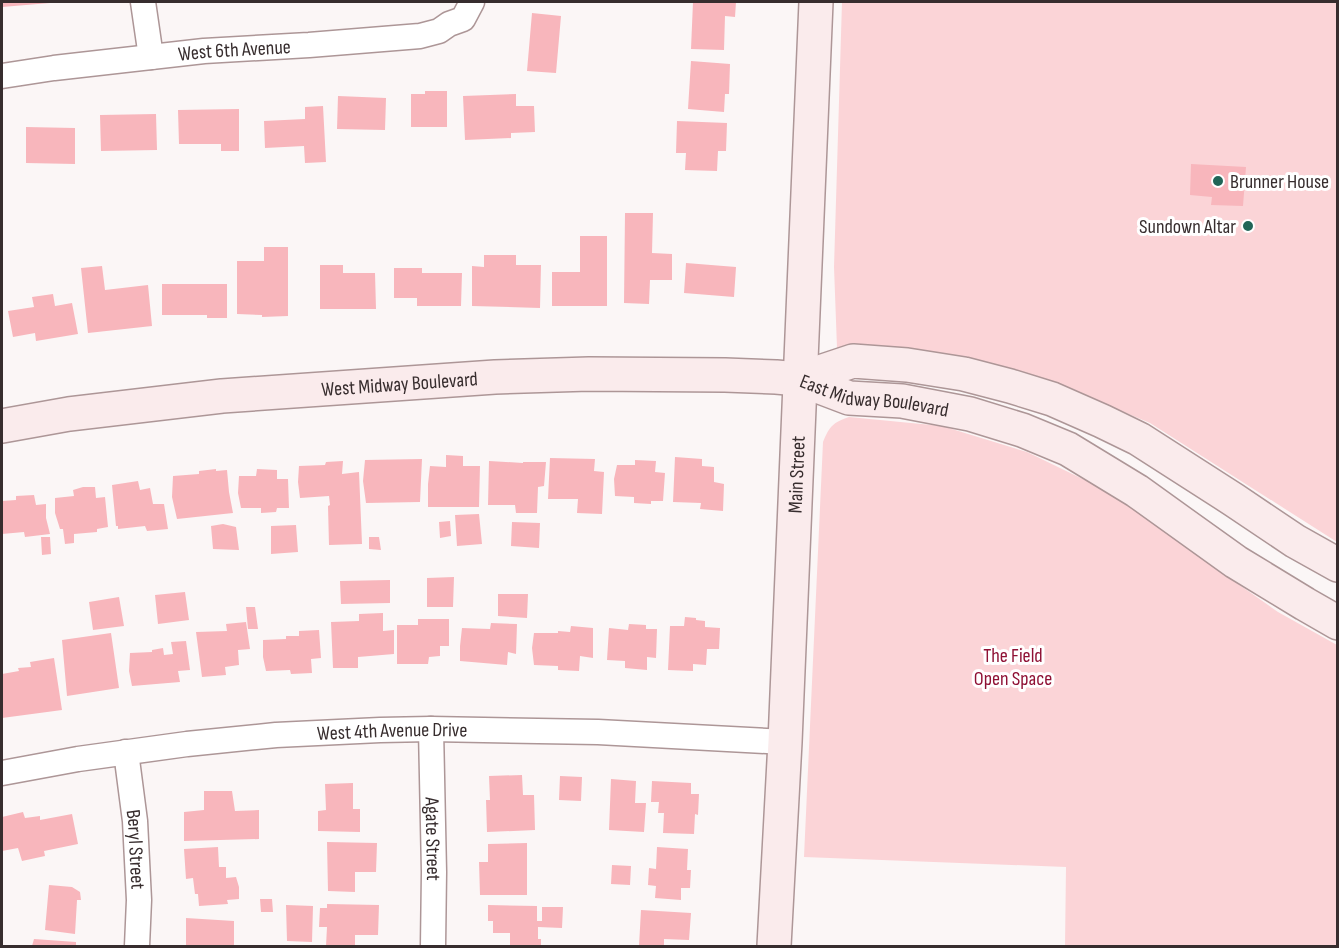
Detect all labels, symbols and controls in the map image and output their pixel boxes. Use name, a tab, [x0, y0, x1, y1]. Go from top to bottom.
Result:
street label: West 6th Avenue	[177, 35, 291, 67]
place label: Brunner House	[1230, 170, 1329, 194]
marker: Brunner House	[1211, 174, 1225, 188]
place label: Sundown Altar	[1139, 215, 1236, 239]
marker: Sundown Altar	[1241, 219, 1255, 233]
street label: West Midway Boulevard	[320, 367, 479, 402]
street label: East Midway Boulevard	[796, 369, 951, 423]
street label: Main Street	[784, 435, 811, 514]
park label: The Field Open Space	[974, 644, 1052, 691]
street label: West 4th Avenue Drive	[316, 718, 468, 746]
street label: Agate Street	[419, 796, 445, 881]
street label: Beryl Street	[121, 808, 149, 890]

